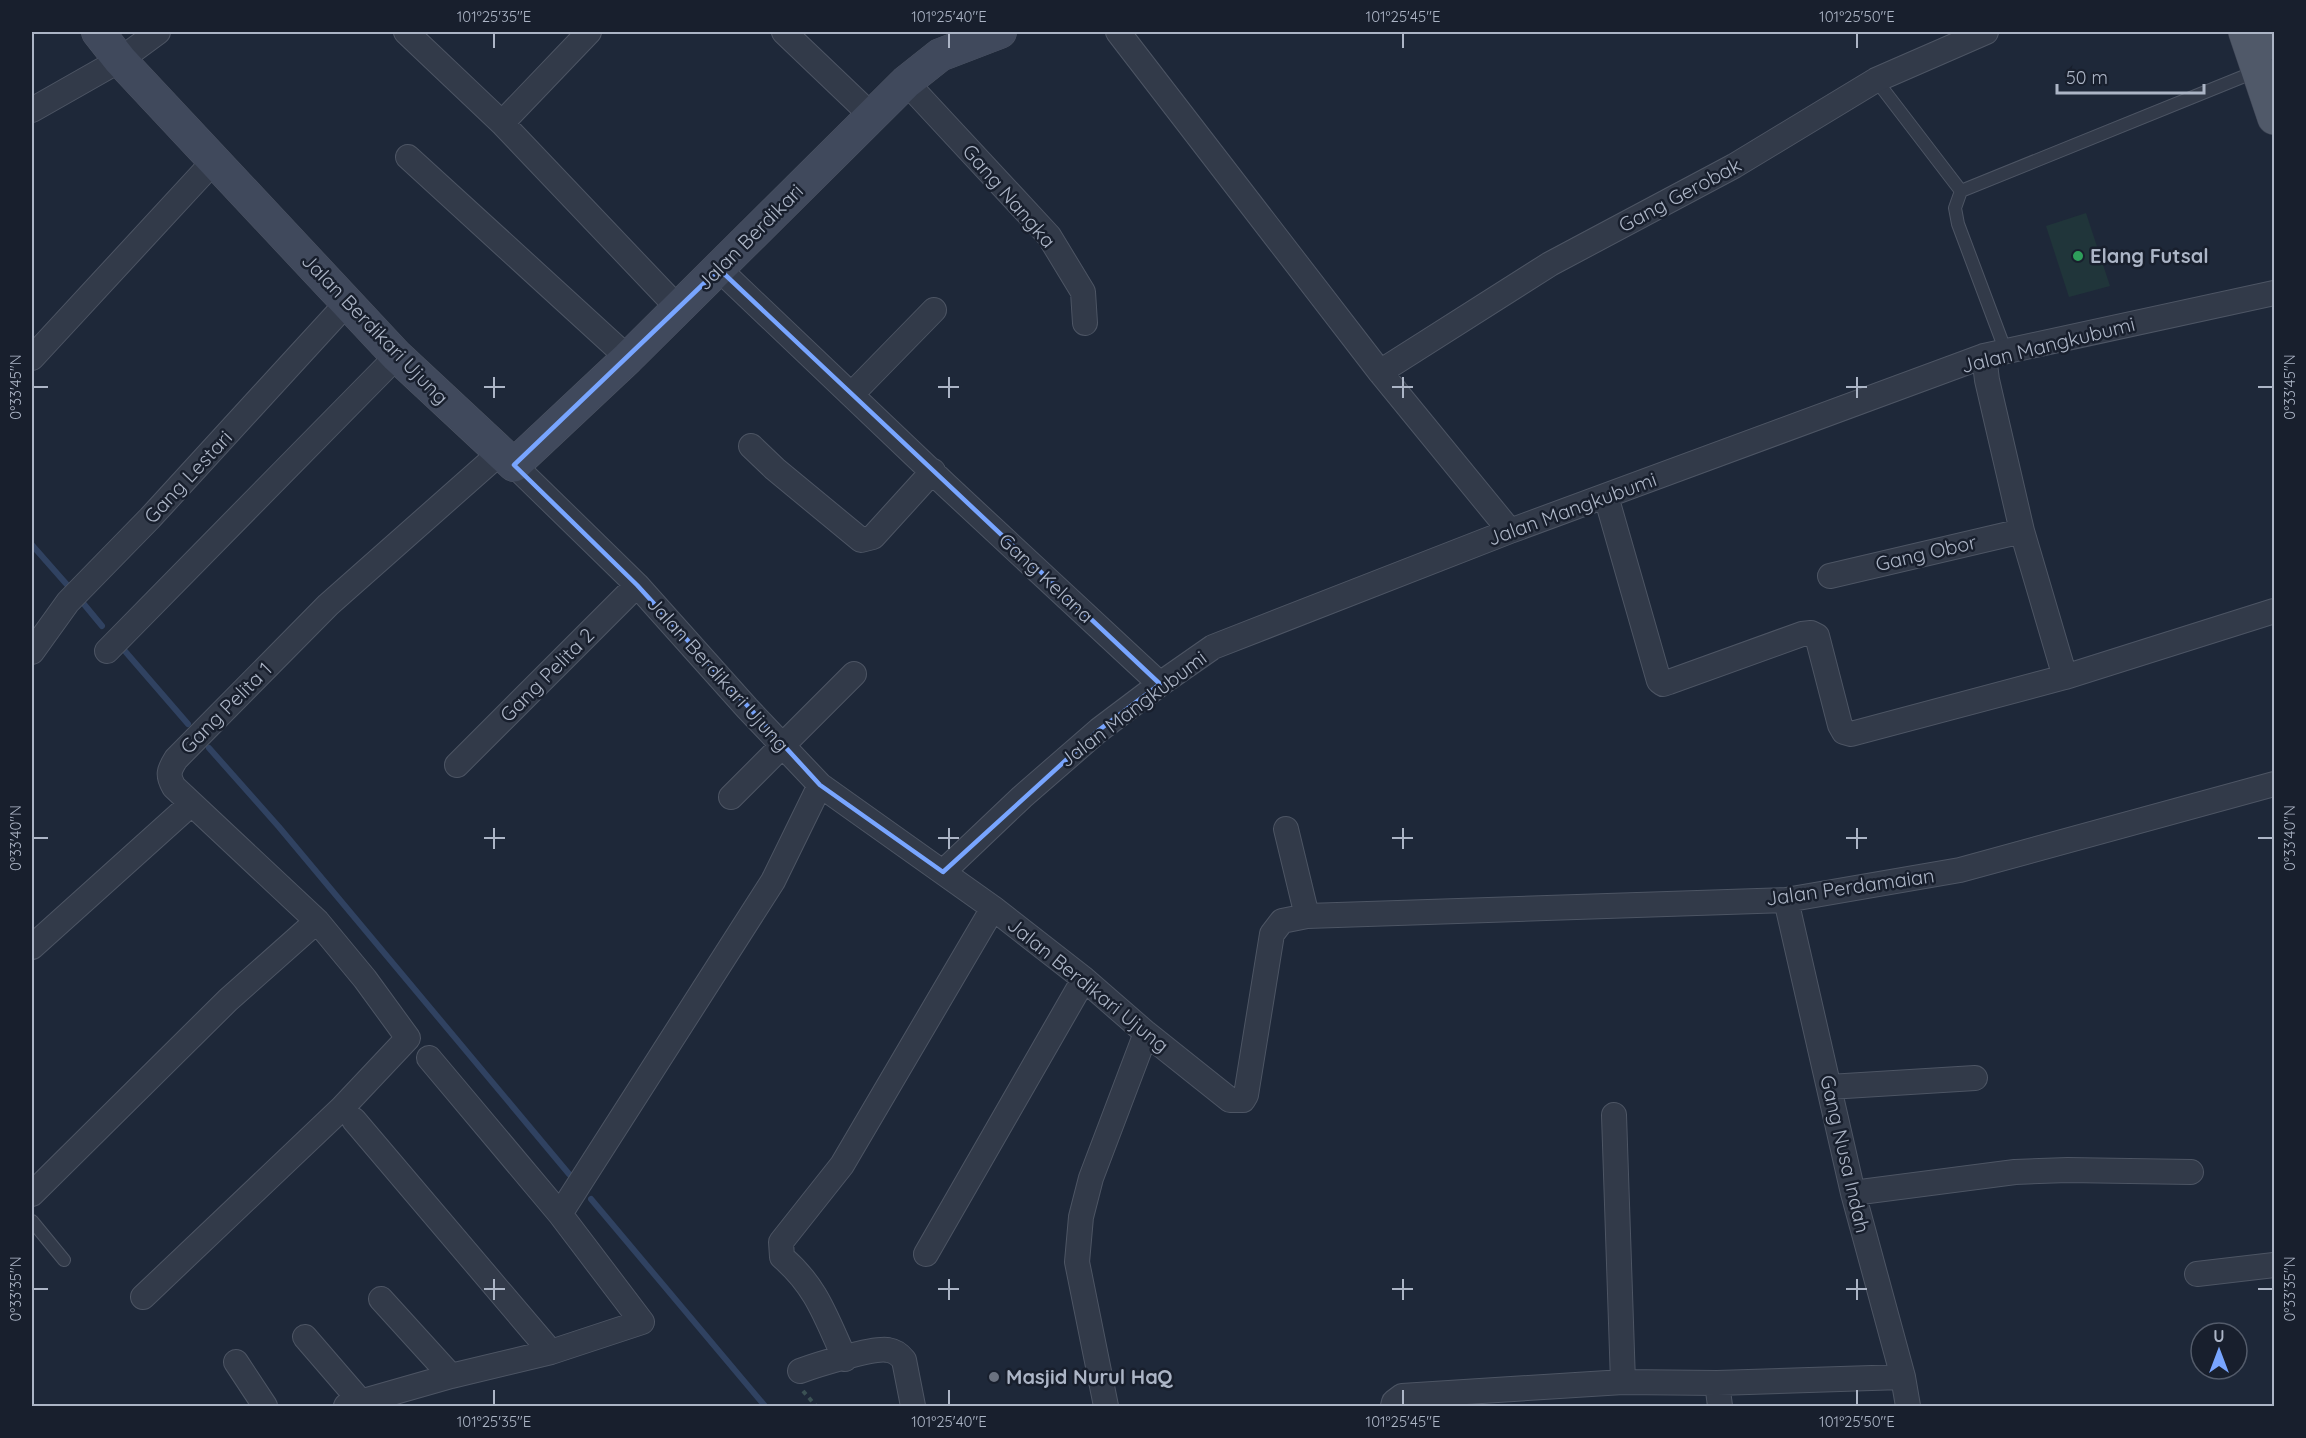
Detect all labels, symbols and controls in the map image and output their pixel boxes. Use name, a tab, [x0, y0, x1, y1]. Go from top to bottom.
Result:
text: 101°25'35"E	[457, 7, 531, 26]
text: 101°25'40"E	[911, 7, 987, 26]
text: 101°25'45"E	[1366, 7, 1440, 26]
text: 101°25'50"E	[1819, 7, 1895, 26]
scale bar	[2057, 57, 2204, 95]
text: 50 m	[2066, 66, 2108, 89]
street label: Gang Nangka	[958, 139, 1061, 253]
street label: Gang Gerobak	[1614, 152, 1745, 237]
street label: Jalan Berdikari	[691, 178, 808, 295]
place label: Elang Futsal	[2090, 243, 2209, 268]
street label: Jalan Berdikari Ujung	[297, 248, 454, 409]
marker: Elang Futsal	[2071, 249, 2085, 263]
street label: Jalan Mangkubumi	[1958, 311, 2137, 378]
text: 0°33'45"N	[6, 354, 25, 420]
text: 0°33'45"N	[2280, 354, 2299, 420]
street label: Gang Lestari	[138, 425, 237, 528]
street label: Jalan Mangkubumi	[1484, 466, 1660, 551]
street label: Gang Kelana	[994, 527, 1099, 628]
street label: Gang Obor	[1873, 529, 1979, 576]
street label: Jalan Berdikari Ujung	[642, 591, 795, 757]
street label: Gang Pelita 2	[494, 622, 599, 727]
street label: Jalan Mangkubumi	[1054, 645, 1211, 772]
street label: Gang Pelita 1	[175, 657, 277, 759]
text: 0°33'40"N	[6, 805, 25, 871]
text: 0°33'40"N	[2280, 805, 2299, 871]
street label: Jalan Perdamaian	[1764, 862, 1936, 911]
street label: Jalan Berdikari Ujung	[1003, 912, 1174, 1057]
street label: Gang Nusa Indah	[1815, 1073, 1876, 1235]
text: 0°33'35"N	[6, 1256, 25, 1322]
text: 0°33'35"N	[2280, 1256, 2299, 1322]
north arrow	[2189, 1321, 2249, 1381]
text: U	[2213, 1326, 2225, 1346]
place label: Masjid Nurul HaQ	[1006, 1364, 1173, 1389]
marker: Masjid Nurul HaQ	[987, 1370, 1001, 1384]
text: 101°25'35"E	[457, 1412, 531, 1431]
text: 101°25'40"E	[911, 1412, 987, 1431]
text: 101°25'45"E	[1366, 1412, 1440, 1431]
text: 101°25'50"E	[1819, 1412, 1895, 1431]

